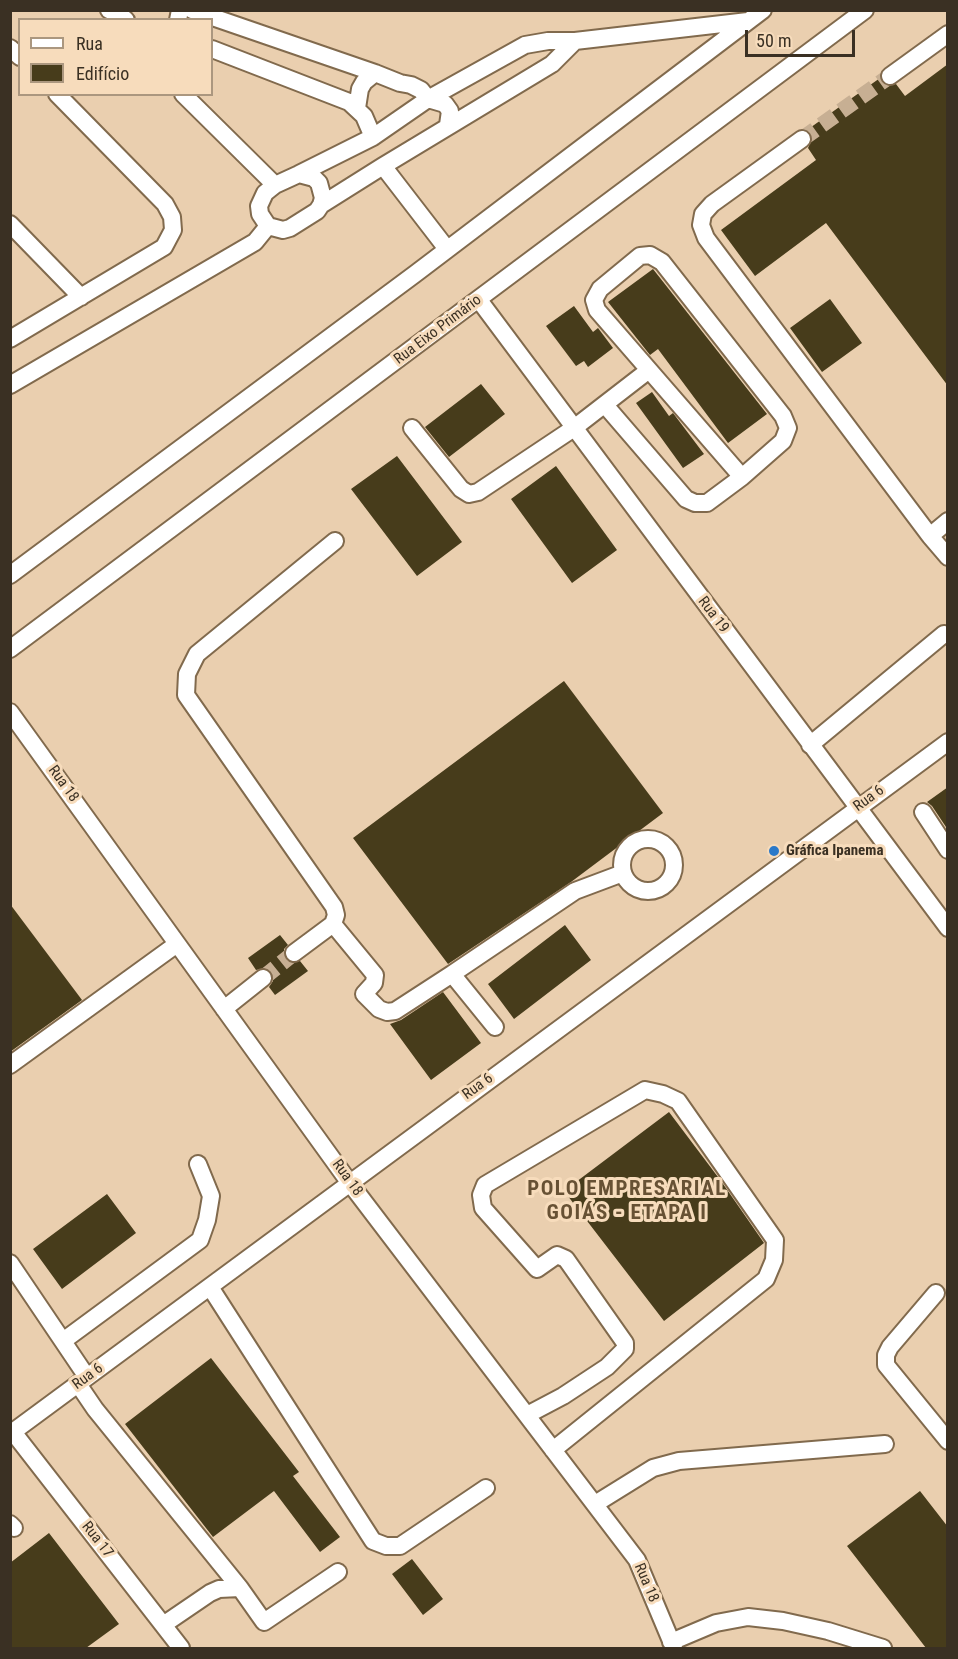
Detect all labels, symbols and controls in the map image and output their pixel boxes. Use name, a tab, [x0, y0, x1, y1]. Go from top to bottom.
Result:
legend	[18, 18, 213, 96]
scale bar	[748, 18, 858, 56]
text: 50 m	[756, 30, 791, 51]
text: Rua	[76, 33, 103, 54]
text: Edifício	[76, 63, 129, 84]
street label: Rua Eixo Primário	[391, 291, 485, 369]
street label: Rua 19	[694, 593, 732, 637]
street label: Rua 18	[44, 762, 82, 806]
street label: Rua 6	[850, 782, 888, 816]
place label: Gráfica Ipanema	[786, 842, 883, 860]
marker: Gráfica Ipanema	[767, 844, 781, 858]
street label: Rua 6	[459, 1070, 497, 1104]
street label: Rua 18	[328, 1156, 366, 1200]
district label: POLO EMPRESARIAL GOIÁS - ETAPA I	[527, 1177, 727, 1227]
street label: Rua 6	[69, 1360, 107, 1394]
street label: Rua 17	[77, 1518, 117, 1562]
street label: Rua 18	[630, 1561, 662, 1605]

